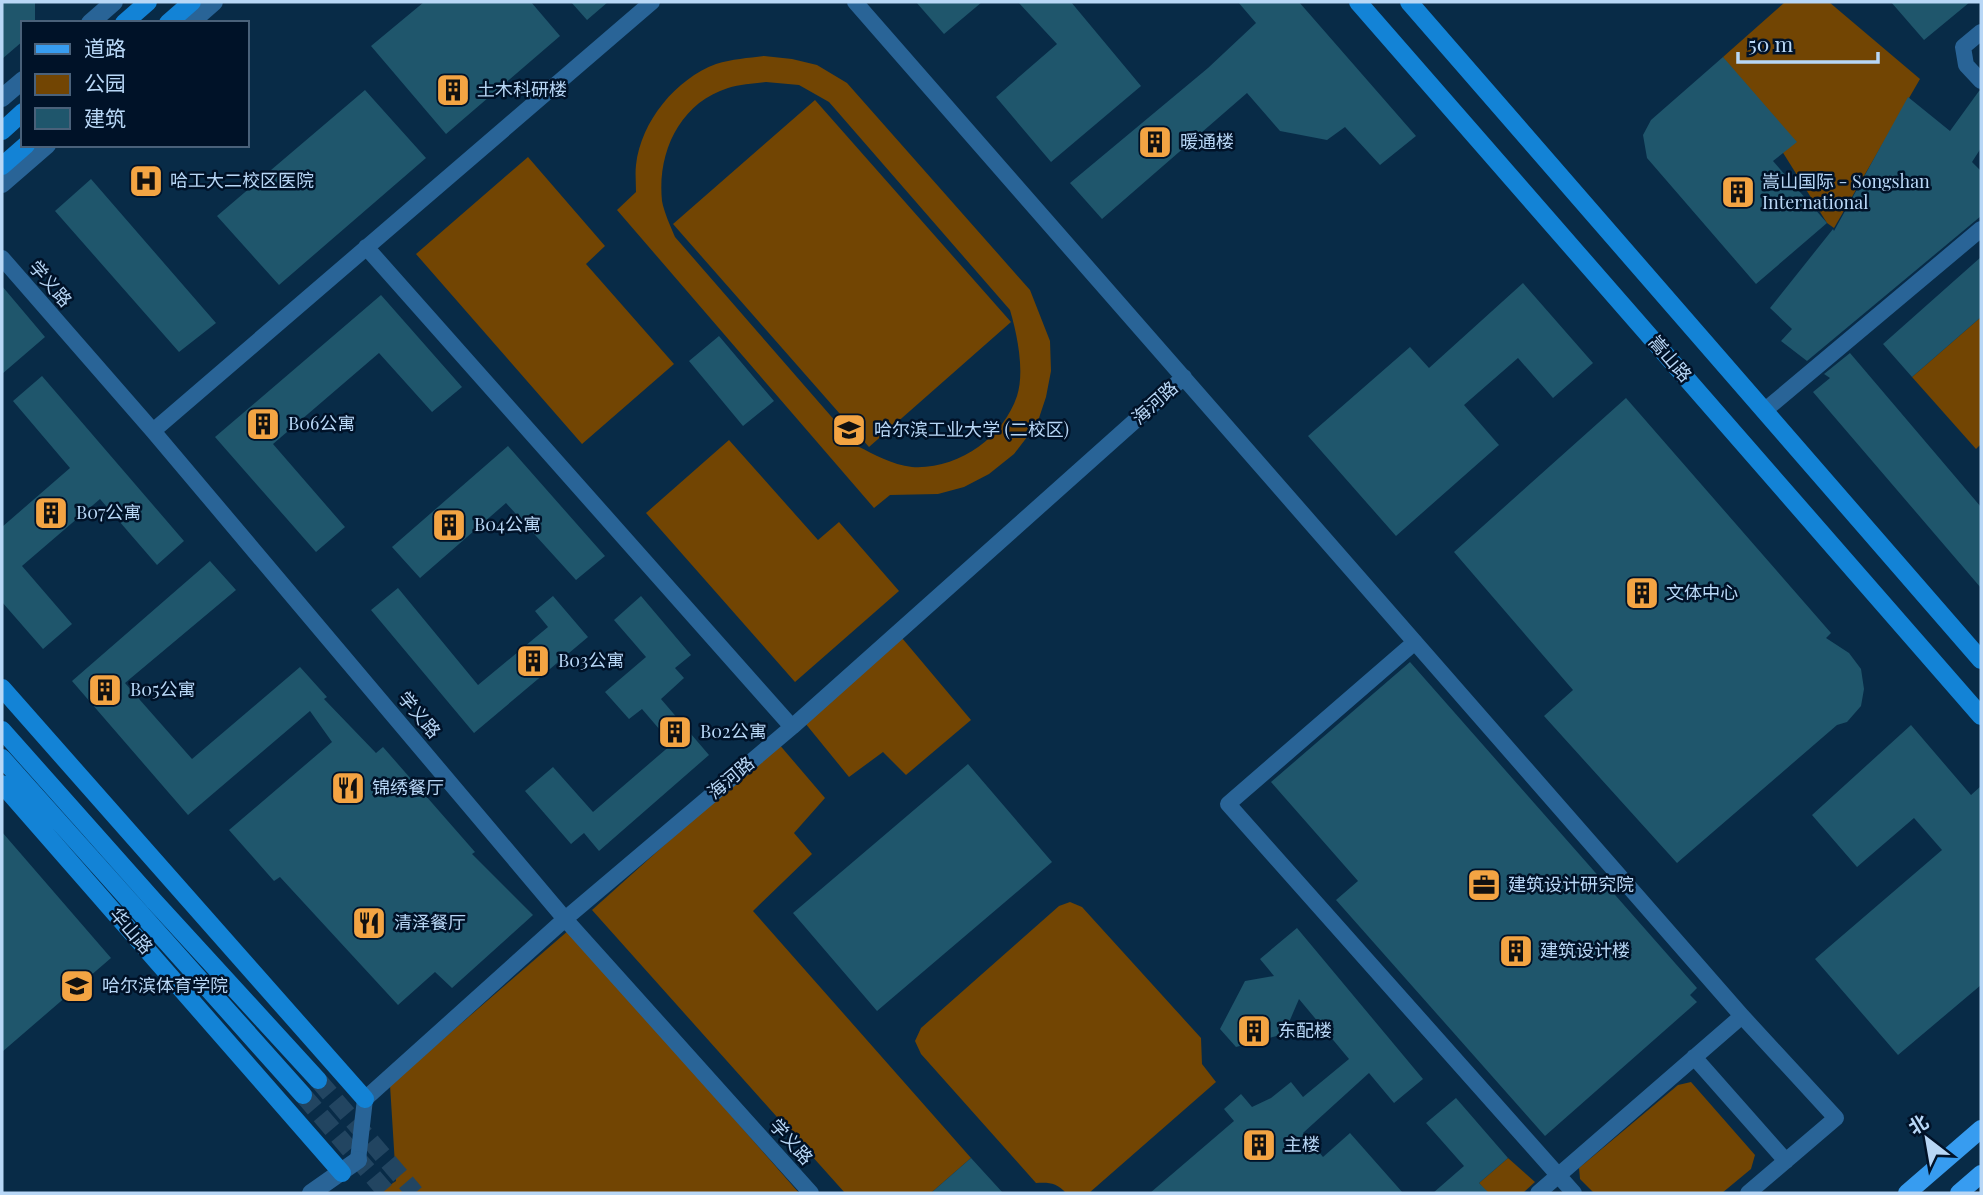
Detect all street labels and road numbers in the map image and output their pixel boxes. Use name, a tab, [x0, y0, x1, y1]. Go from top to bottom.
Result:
street label: 学义路	[24, 255, 78, 312]
street label: 嵩山路	[1644, 330, 1698, 387]
street label: 海河路	[1126, 375, 1182, 429]
street label: 学义路	[393, 686, 446, 743]
street label: 海河路	[702, 751, 759, 804]
street label: 华山路	[105, 902, 159, 959]
street label: 学义路	[765, 1113, 819, 1169]

